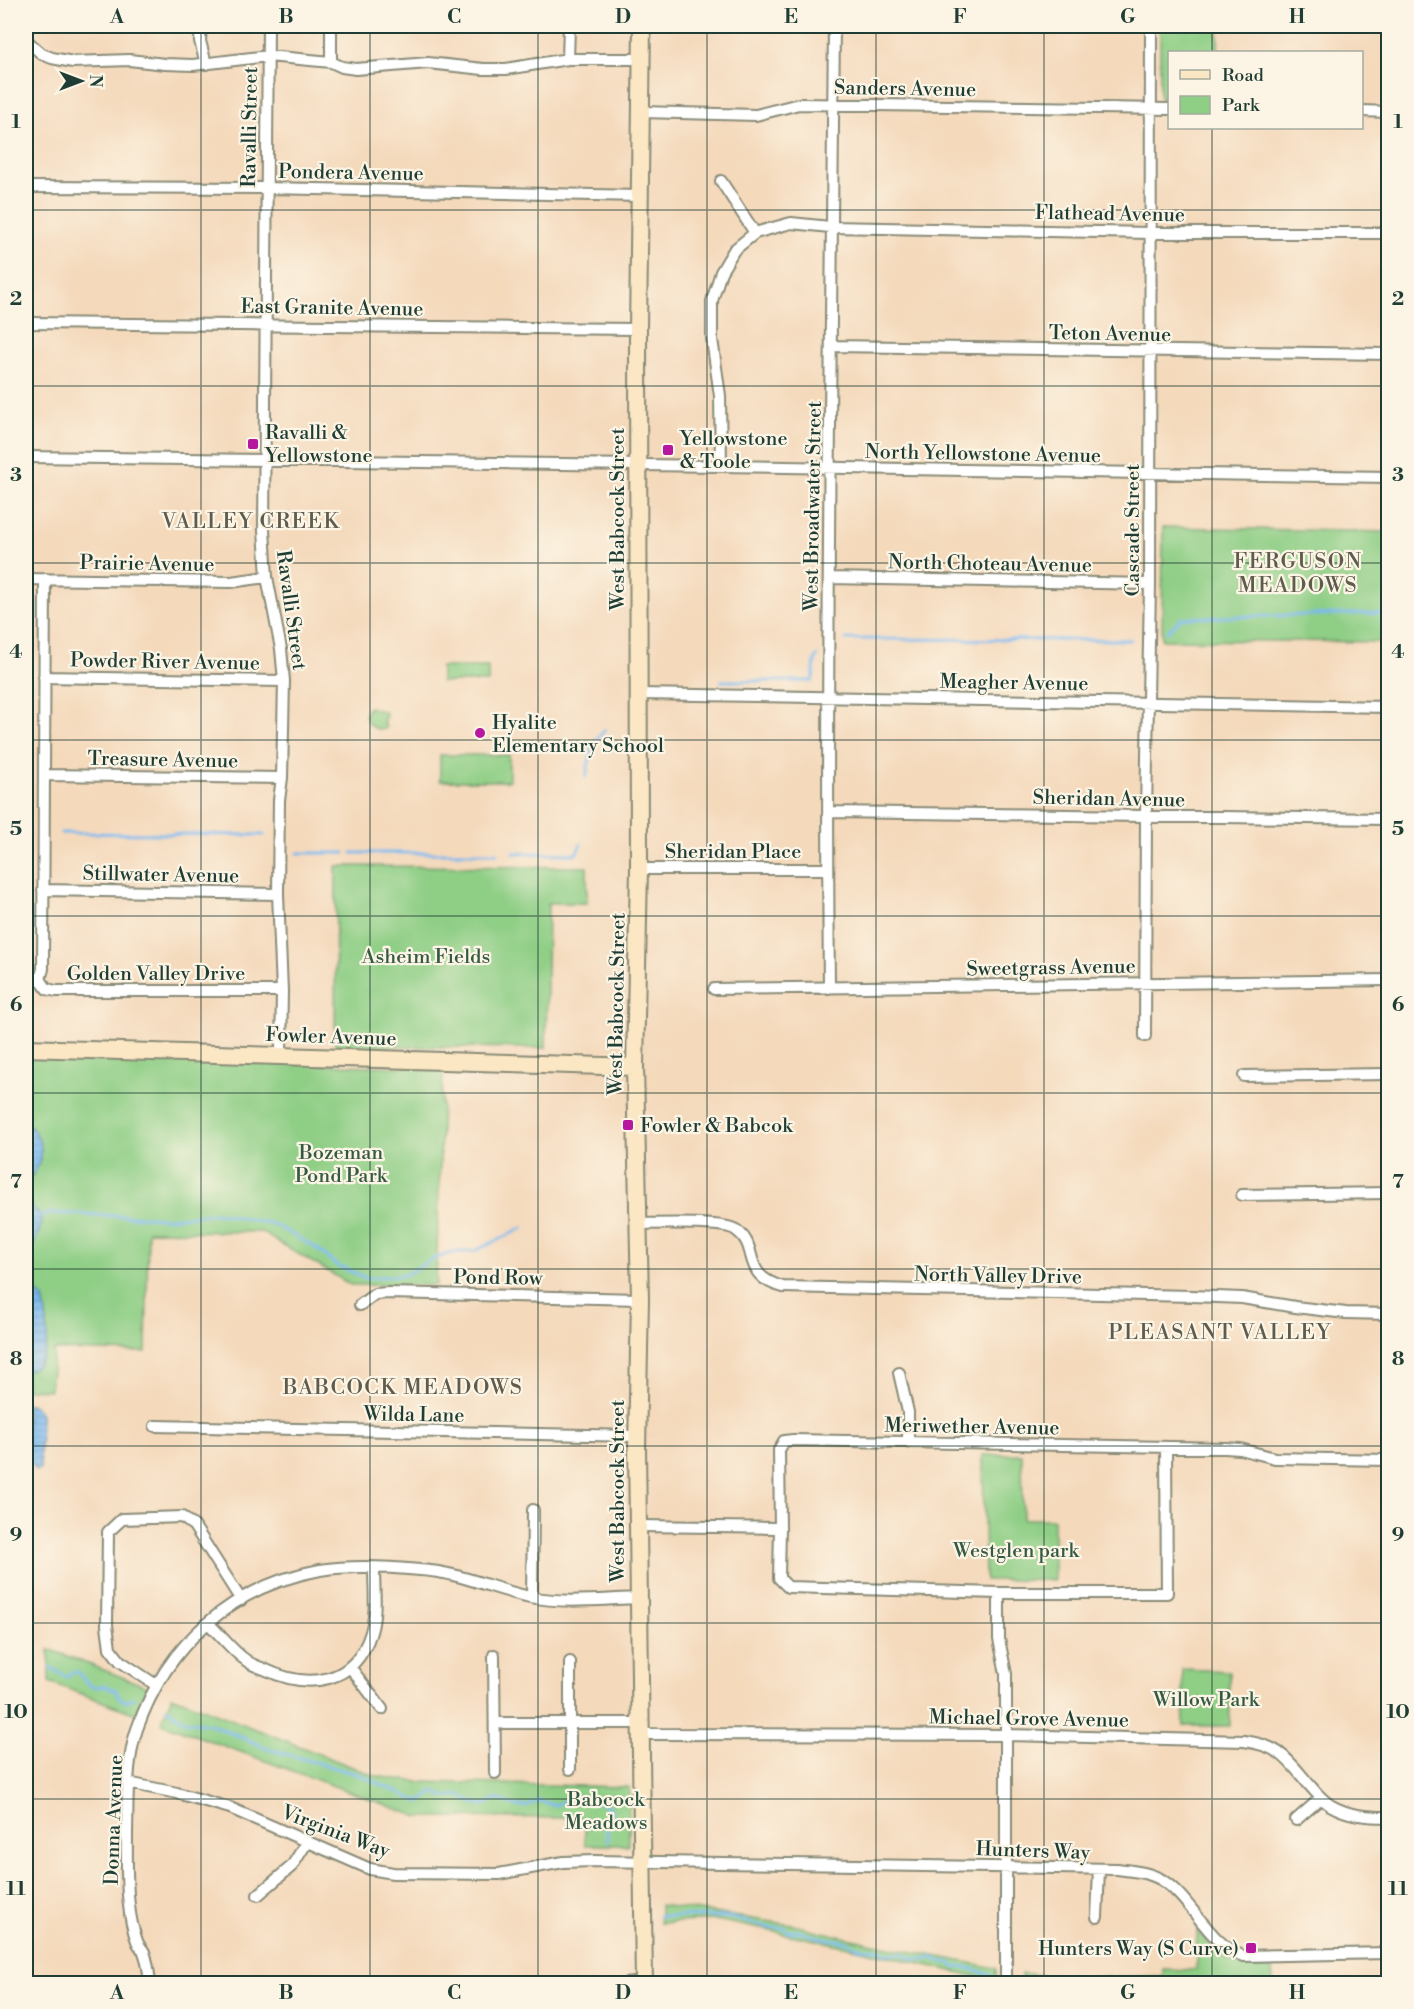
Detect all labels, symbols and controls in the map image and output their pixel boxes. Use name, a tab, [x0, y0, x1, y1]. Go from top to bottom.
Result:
text: A	[109, 5, 125, 30]
text: B	[278, 5, 294, 30]
text: C	[447, 5, 461, 30]
text: D	[615, 5, 631, 30]
text: E	[784, 5, 798, 30]
text: F	[953, 5, 967, 30]
text: G	[1120, 5, 1136, 30]
text: H	[1289, 5, 1306, 30]
north arrow	[51, 51, 111, 111]
legend	[1168, 51, 1363, 129]
text: Road	[1222, 64, 1265, 87]
street label: Ravalli Street	[237, 66, 264, 188]
text: N	[85, 75, 105, 88]
street label: Sanders Avenue	[834, 76, 976, 103]
text: Park	[1222, 94, 1261, 117]
text: 1	[11, 110, 21, 135]
text: 1	[1393, 110, 1403, 135]
street label: Pondera Avenue	[278, 160, 424, 187]
street label: Flathead Avenue	[1035, 201, 1185, 228]
text: 2	[10, 287, 22, 312]
text: 2	[1392, 287, 1404, 312]
street label: East Granite Avenue	[240, 294, 424, 323]
street label: Teton Avenue	[1049, 321, 1171, 348]
street label: West Broadwater Street	[799, 401, 828, 613]
place label: Ravalli & Yellowstone	[264, 421, 373, 469]
place label: Yellowstone & Toole	[679, 427, 788, 475]
street label: West Babcock Street	[606, 428, 631, 611]
marker: Ravalli & Yellowstone	[246, 437, 260, 451]
street label: North Yellowstone Avenue	[865, 440, 1101, 469]
marker: Yellowstone & Toole	[661, 443, 675, 457]
text: 3	[10, 463, 22, 488]
text: 3	[1392, 463, 1404, 488]
street label: Cascade Street	[1121, 464, 1146, 596]
district label: VALLEY CREEK	[161, 509, 341, 535]
street label: Ravalli Street	[270, 548, 311, 672]
district label: FERGUSON MEADOWS	[1233, 549, 1363, 599]
street label: North Choteau Avenue	[888, 550, 1092, 579]
street label: Prairie Avenue	[79, 551, 215, 578]
text: 4	[9, 640, 23, 665]
text: 4	[1391, 640, 1405, 665]
street label: Powder River Avenue	[70, 648, 260, 677]
street label: Meagher Avenue	[939, 670, 1089, 697]
place label: Hyalite Elementary School	[492, 711, 664, 759]
marker: Hyalite Elementary School	[473, 726, 487, 740]
street label: Treasure Avenue	[87, 747, 239, 774]
street label: Sheridan Avenue	[1032, 786, 1185, 813]
text: 5	[10, 817, 22, 842]
text: 5	[1392, 817, 1404, 842]
street label: Sheridan Place	[665, 840, 801, 865]
street label: Stillwater Avenue	[82, 862, 240, 889]
street label: West Babcock Street	[603, 912, 632, 1097]
park label: Asheim Fields	[361, 945, 490, 970]
street label: Sweetgrass Avenue	[966, 955, 1136, 982]
street label: Golden Valley Drive	[67, 962, 245, 987]
text: 6	[10, 993, 23, 1018]
text: 6	[1392, 993, 1405, 1018]
street label: Fowler Avenue	[265, 1023, 397, 1052]
place label: Fowler & Babcok	[640, 1114, 794, 1139]
marker: Fowler & Babcok	[621, 1118, 635, 1132]
park label: Bozeman Pond Park	[295, 1141, 389, 1189]
text: 7	[10, 1170, 22, 1195]
text: 7	[1392, 1170, 1404, 1195]
street label: North Valley Drive	[914, 1263, 1082, 1290]
street label: Pond Row	[453, 1265, 544, 1292]
district label: PLEASANT VALLEY	[1108, 1320, 1332, 1346]
text: 8	[10, 1347, 23, 1372]
text: 8	[1392, 1347, 1405, 1372]
district label: BABCOCK MEADOWS	[282, 1375, 523, 1401]
street label: West Babcock Street	[606, 1400, 631, 1583]
street label: Wilda Lane	[362, 1402, 465, 1429]
street label: Meriwether Avenue	[884, 1413, 1060, 1442]
text: 9	[10, 1523, 22, 1548]
text: 9	[1392, 1523, 1404, 1548]
park label: Westglen park	[952, 1539, 1081, 1564]
park label: Willow Park	[1152, 1688, 1261, 1713]
text: 10	[4, 1700, 28, 1725]
text: 10	[1386, 1700, 1410, 1725]
street label: Michael Grove Avenue	[929, 1705, 1129, 1734]
street label: Donna Avenue	[100, 1754, 129, 1886]
park label: Babcock Meadows	[565, 1788, 647, 1836]
street label: Virginia Way	[277, 1800, 394, 1865]
street label: Hunters Way	[975, 1837, 1091, 1866]
text: 11	[6, 1877, 26, 1902]
text: 11	[1388, 1877, 1408, 1902]
place label: Hunters Way (S Curve)	[1038, 1937, 1239, 1962]
marker: Hunters Way (S Curve)	[1244, 1941, 1258, 1955]
text: A	[109, 1981, 125, 2006]
text: B	[278, 1981, 294, 2006]
text: C	[447, 1981, 461, 2006]
text: D	[615, 1981, 631, 2006]
text: E	[784, 1981, 798, 2006]
text: F	[953, 1981, 967, 2006]
text: G	[1120, 1981, 1136, 2006]
text: H	[1289, 1981, 1306, 2006]

